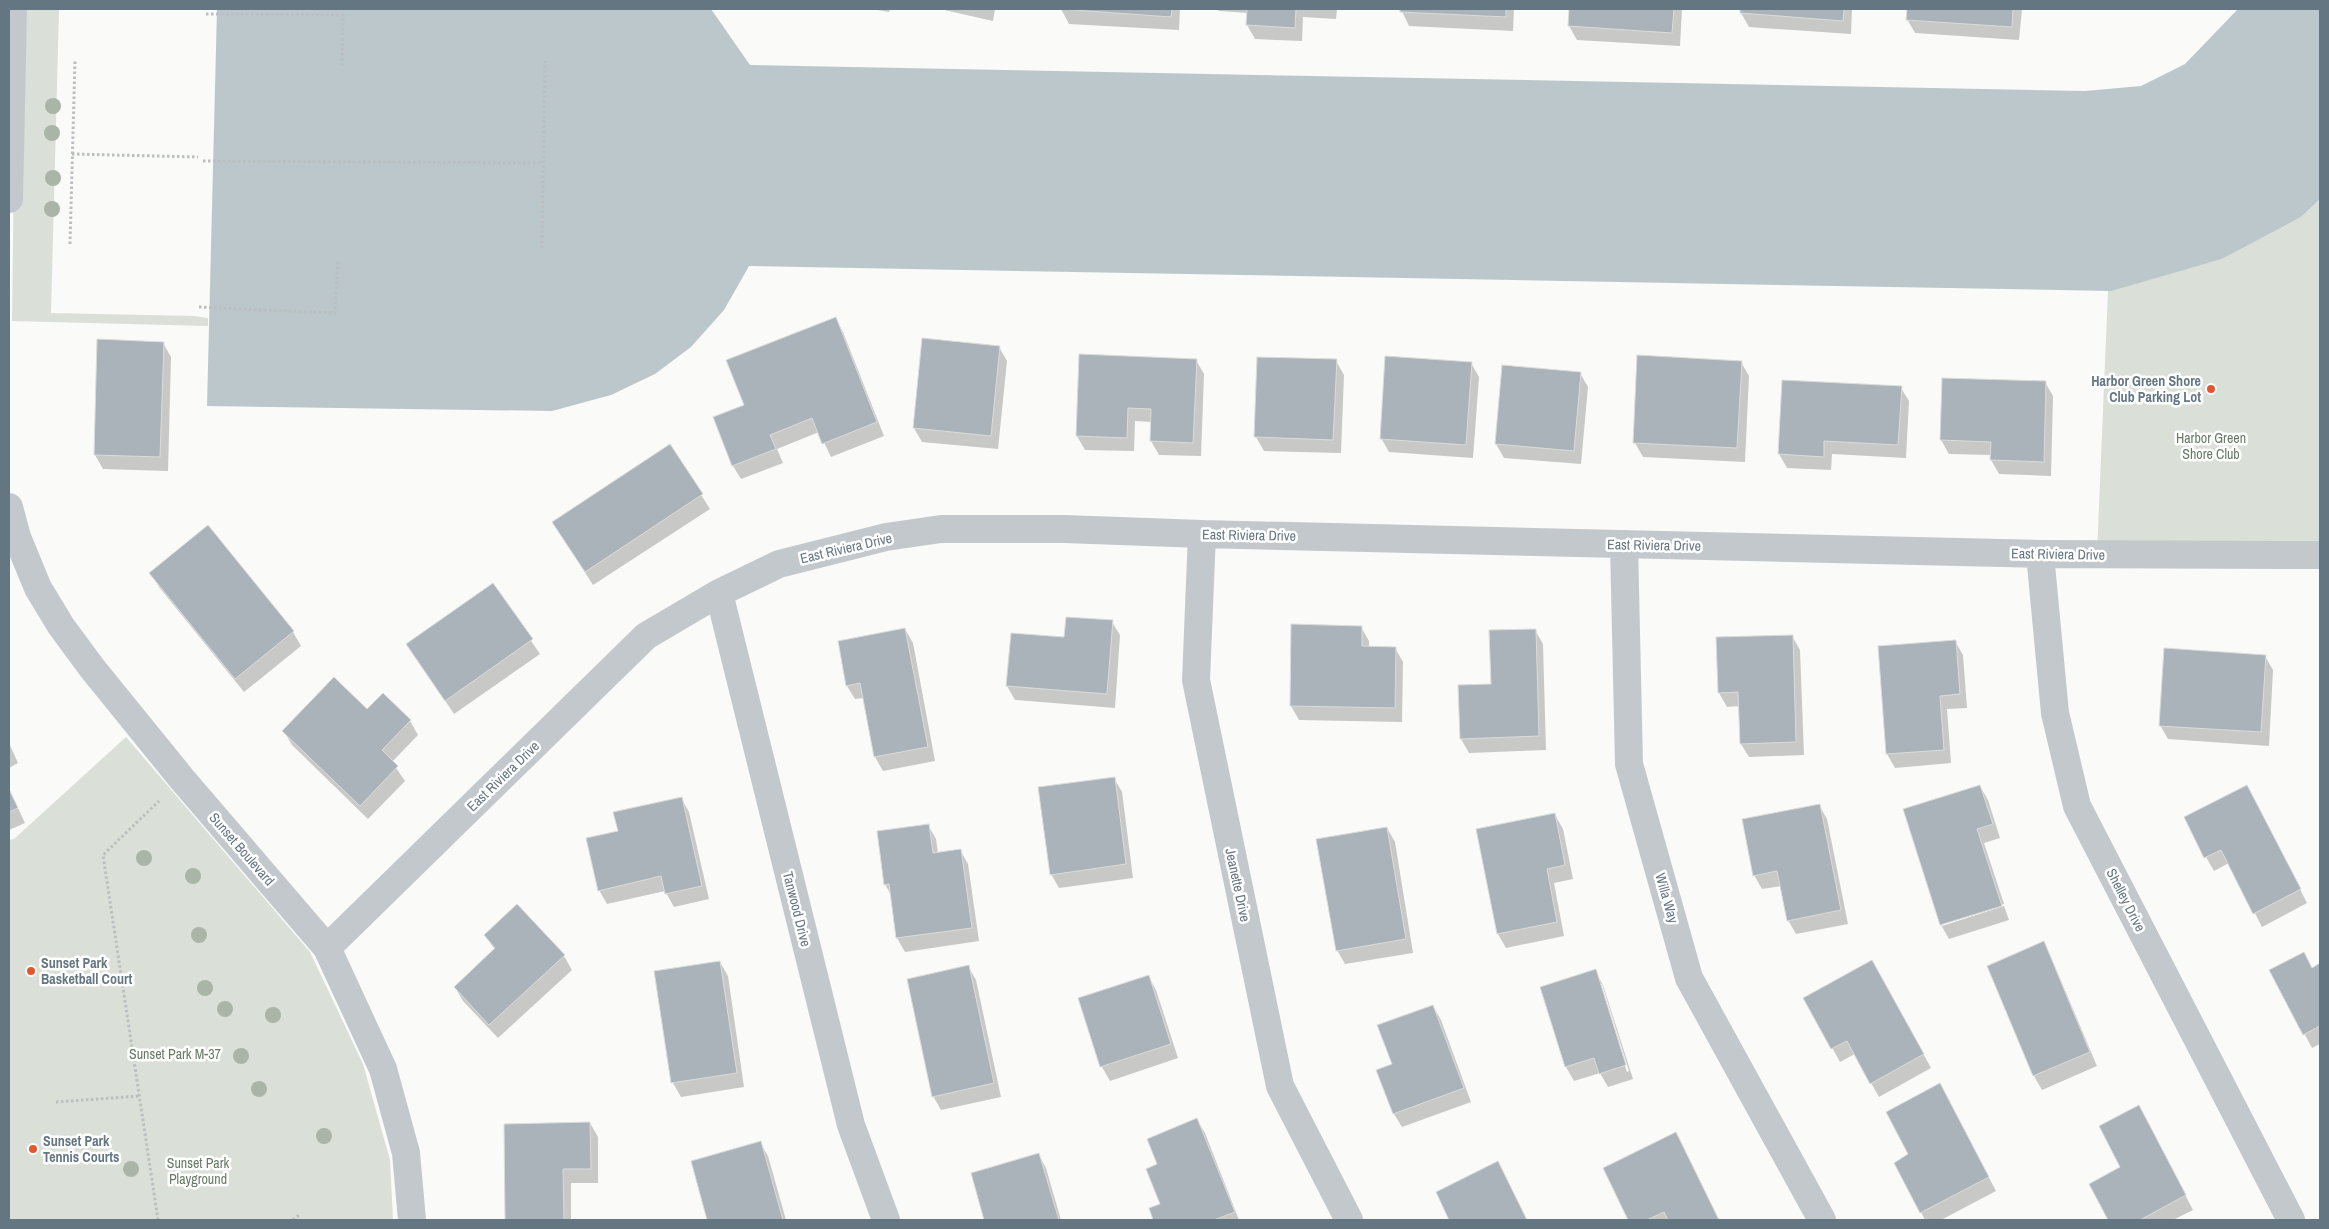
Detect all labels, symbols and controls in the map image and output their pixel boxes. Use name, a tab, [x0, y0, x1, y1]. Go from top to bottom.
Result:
place label: Harbor Green Shore Club Parking Lot	[2091, 372, 2201, 406]
marker: Harbor Green Shore Club Parking Lot	[2205, 383, 2217, 395]
park label: Harbor Green Shore Club	[2176, 429, 2246, 463]
street label: East Riviera Drive	[1202, 525, 1296, 545]
street label: East Riviera Drive	[798, 529, 894, 567]
street label: East Riviera Drive	[1607, 535, 1701, 555]
street label: East Riviera Drive	[2011, 544, 2105, 564]
street label: East Riviera Drive	[463, 737, 543, 815]
street label: Sunset Boulevard	[205, 809, 279, 889]
street label: Jeanette Drive	[1221, 847, 1255, 923]
street label: Shelley Drive	[2102, 866, 2150, 934]
street label: Tanwood Drive	[779, 870, 815, 948]
street label: Willa Way	[1651, 871, 1683, 925]
place label: Sunset Park Basketball Court	[41, 954, 132, 988]
marker: Sunset Park Basketball Court	[25, 965, 37, 977]
park label: Sunset Park M-37	[129, 1045, 221, 1063]
place label: Sunset Park Tennis Courts	[43, 1132, 119, 1166]
marker: Sunset Park Tennis Courts	[27, 1143, 39, 1155]
park label: Sunset Park Playground	[167, 1154, 230, 1188]

